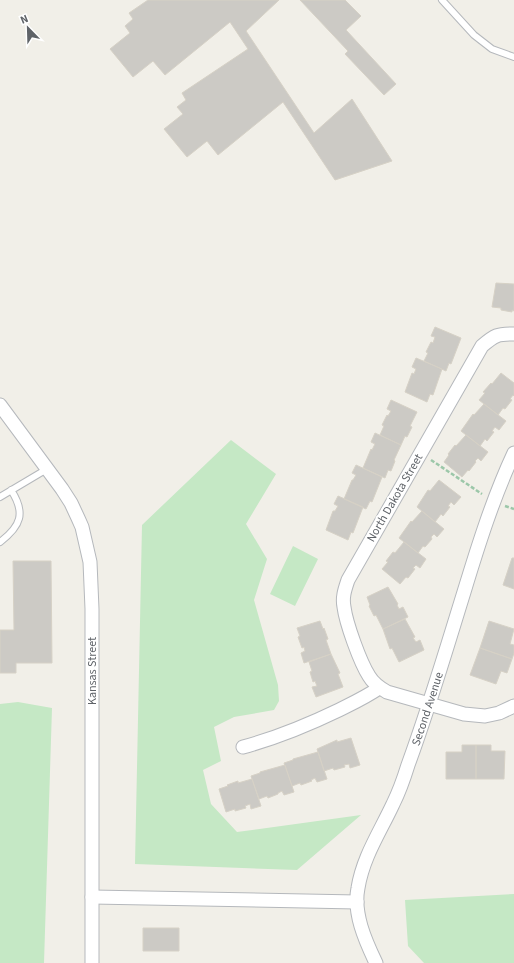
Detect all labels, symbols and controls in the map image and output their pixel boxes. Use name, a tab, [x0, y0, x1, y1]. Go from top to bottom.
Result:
north arrow	[8, 8, 48, 48]
text: N	[18, 11, 31, 28]
street label: North Dakota Street	[363, 451, 427, 545]
street label: Kansas Street	[84, 637, 101, 705]
street label: Second Avenue	[407, 670, 447, 748]

